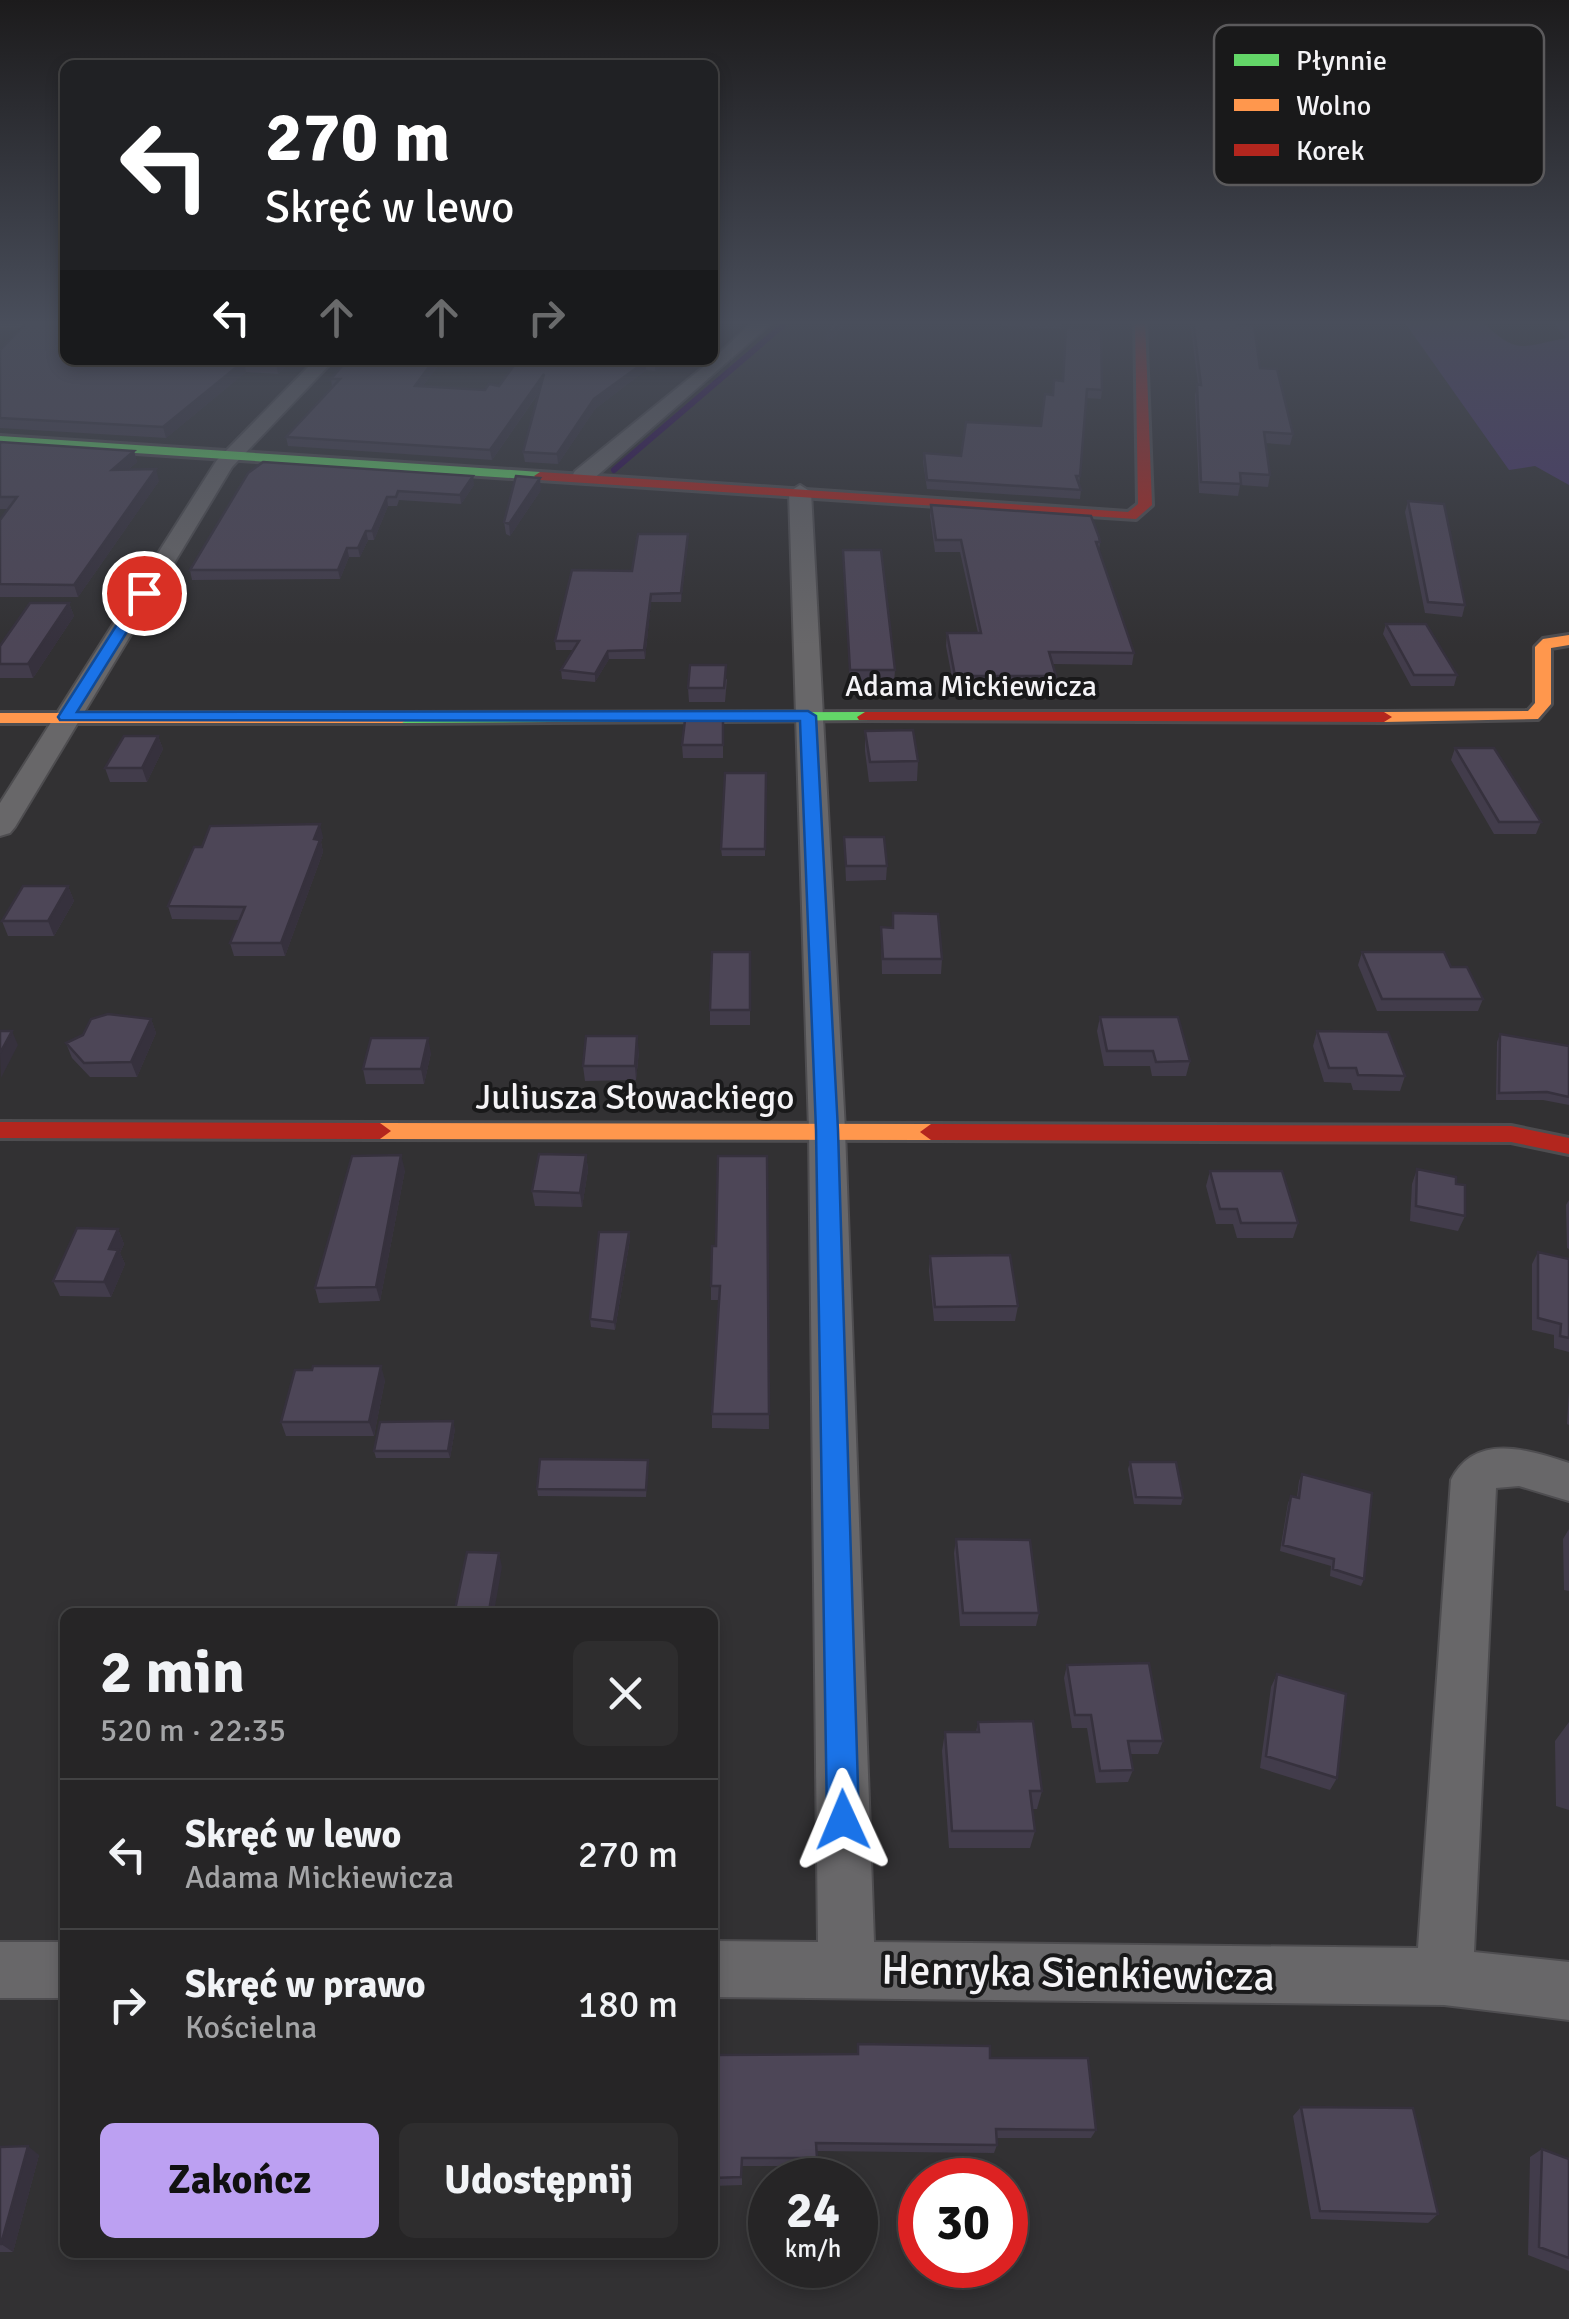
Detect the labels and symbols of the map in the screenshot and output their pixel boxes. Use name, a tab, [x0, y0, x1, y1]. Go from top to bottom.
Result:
legend	[1214, 25, 1544, 185]
text: Płynnie	[1296, 44, 1387, 78]
text: Wolno	[1296, 89, 1371, 123]
text: Korek	[1296, 134, 1365, 168]
pin	[102, 551, 187, 636]
street label: Adama Mickiewicza	[845, 668, 1097, 705]
street label: Juliusza Słowackiego	[475, 1076, 795, 1119]
position arrow	[791, 1768, 895, 1872]
street label: Henryka Sienkiewicza	[881, 1945, 1275, 2002]
speed limit sign: 30	[898, 2158, 1028, 2288]

